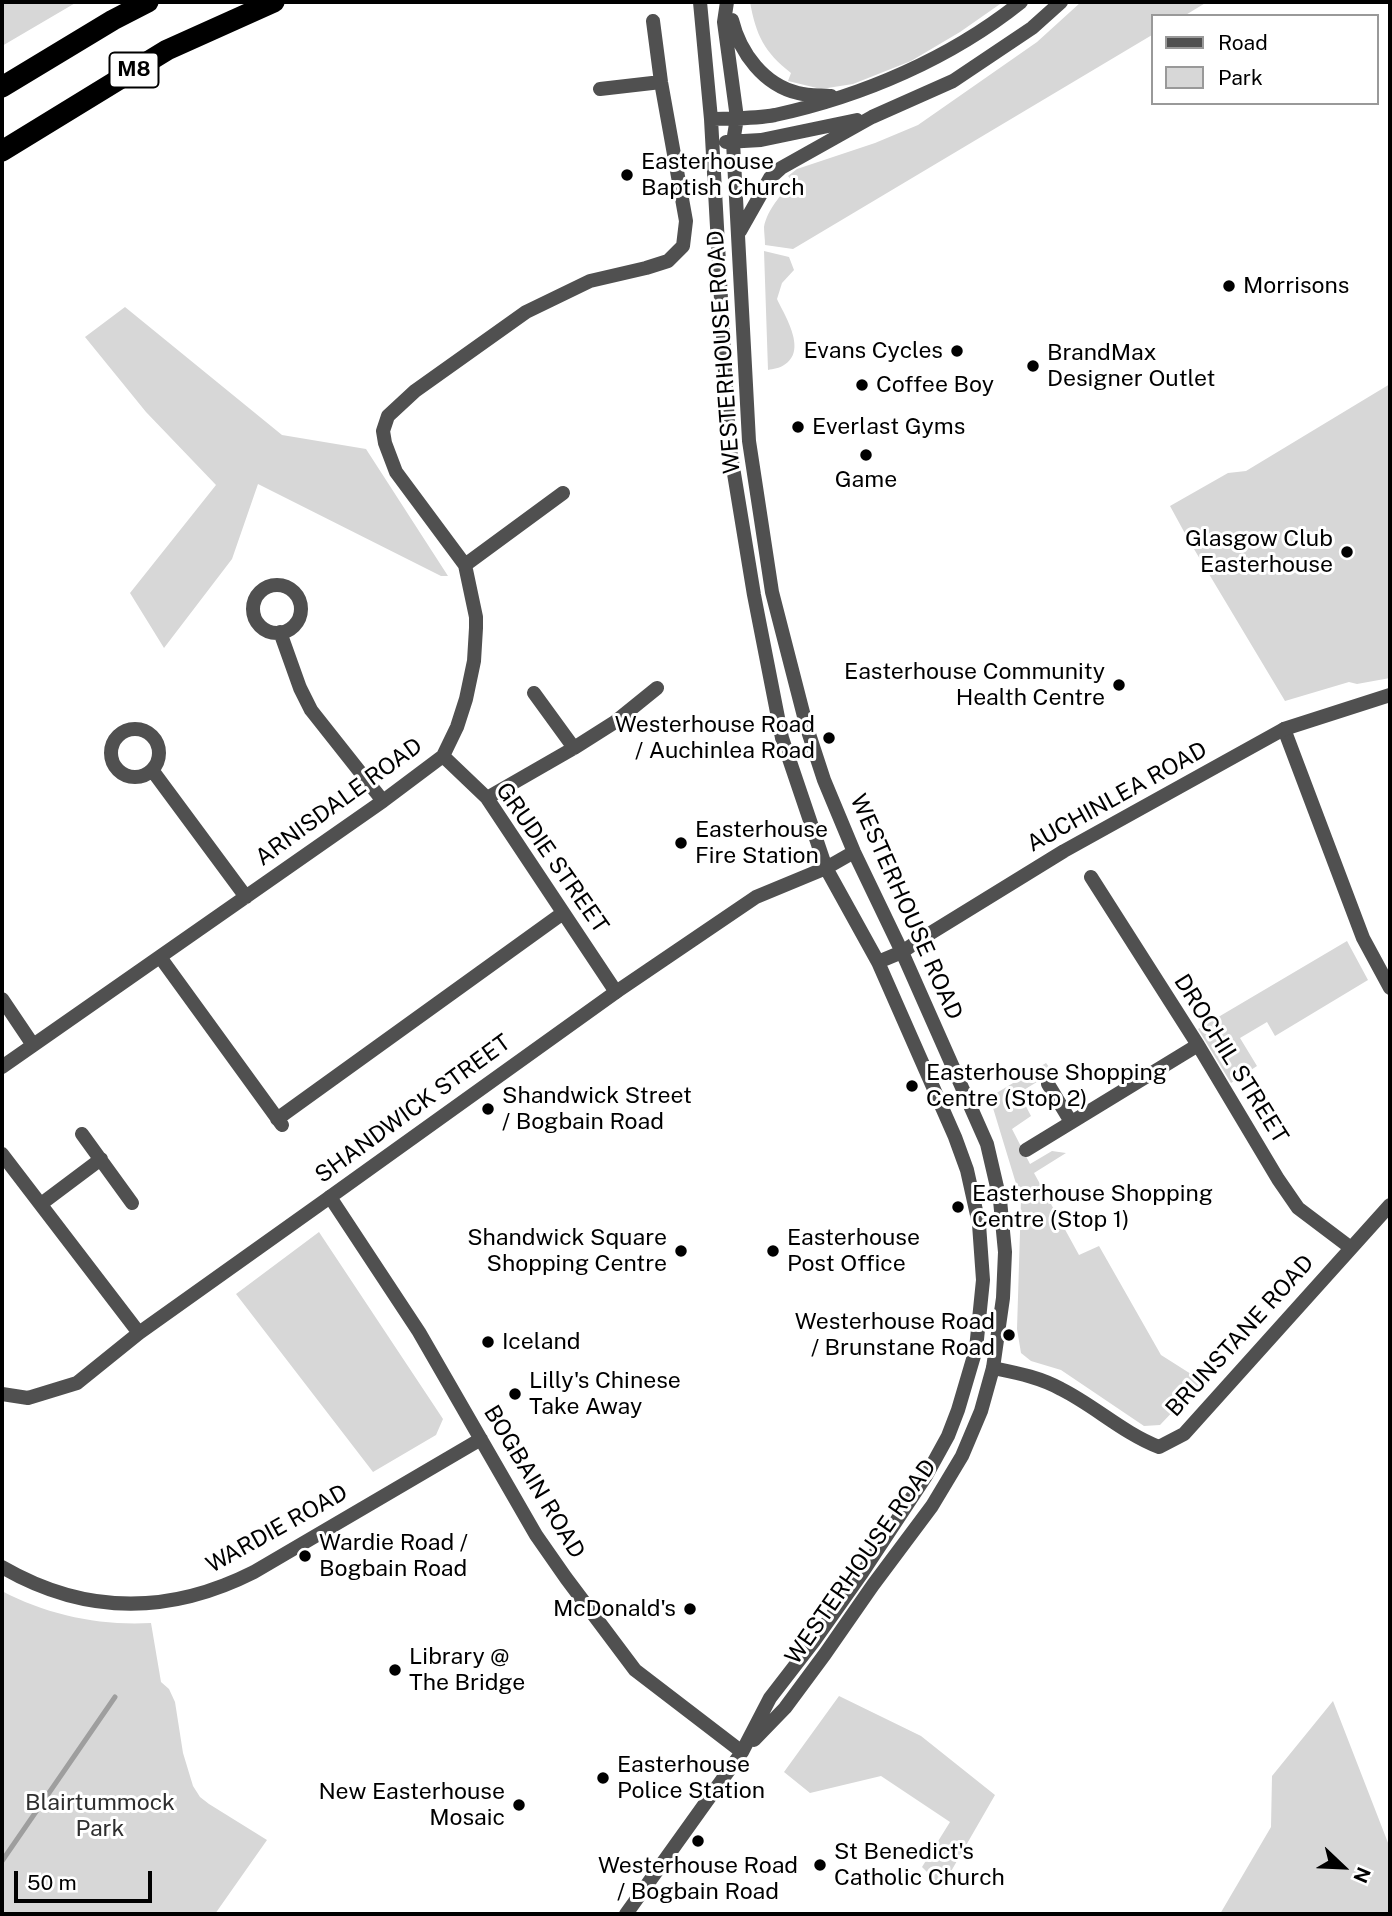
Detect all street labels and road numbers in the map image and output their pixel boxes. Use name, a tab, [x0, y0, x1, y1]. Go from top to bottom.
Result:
road number: M8	[110, 52, 158, 88]
street label: WESTERHOUSE ROAD	[702, 229, 746, 475]
street label: ARNISDALE ROAD	[250, 732, 428, 872]
street label: AUCHINLEA ROAD	[1022, 736, 1212, 858]
street label: GRUDIE STREET	[490, 777, 614, 939]
street label: WESTERHOUSE ROAD	[844, 790, 968, 1024]
street label: DROCHIL STREET	[1168, 969, 1294, 1149]
street label: SHANDWICK STREET	[310, 1029, 516, 1189]
street label: BRUNSTANE ROAD	[1160, 1249, 1320, 1423]
street label: BOGBAIN ROAD	[477, 1400, 591, 1564]
street label: WESTERHOUSE ROAD	[780, 1454, 942, 1670]
street label: WARDIE ROAD	[202, 1479, 352, 1579]

